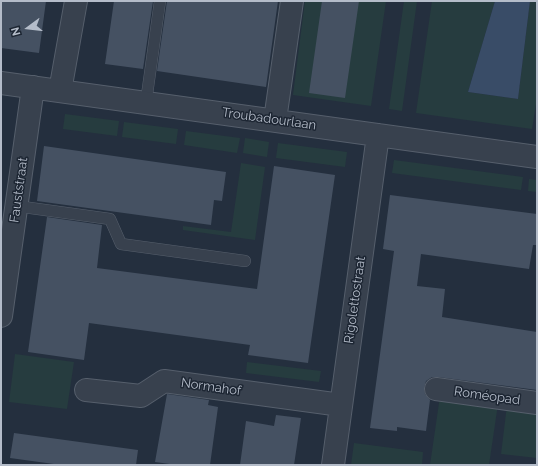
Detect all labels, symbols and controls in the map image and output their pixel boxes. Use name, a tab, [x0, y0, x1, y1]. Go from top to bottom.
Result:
north arrow	[8, 8, 48, 48]
text: N	[9, 25, 23, 37]
street label: Troubadourlaan	[221, 105, 317, 133]
street label: Fauststraat	[7, 156, 31, 224]
street label: Rigolettostraat	[341, 255, 369, 345]
street label: Normahof	[180, 375, 242, 399]
street label: Roméopad	[453, 384, 521, 408]

